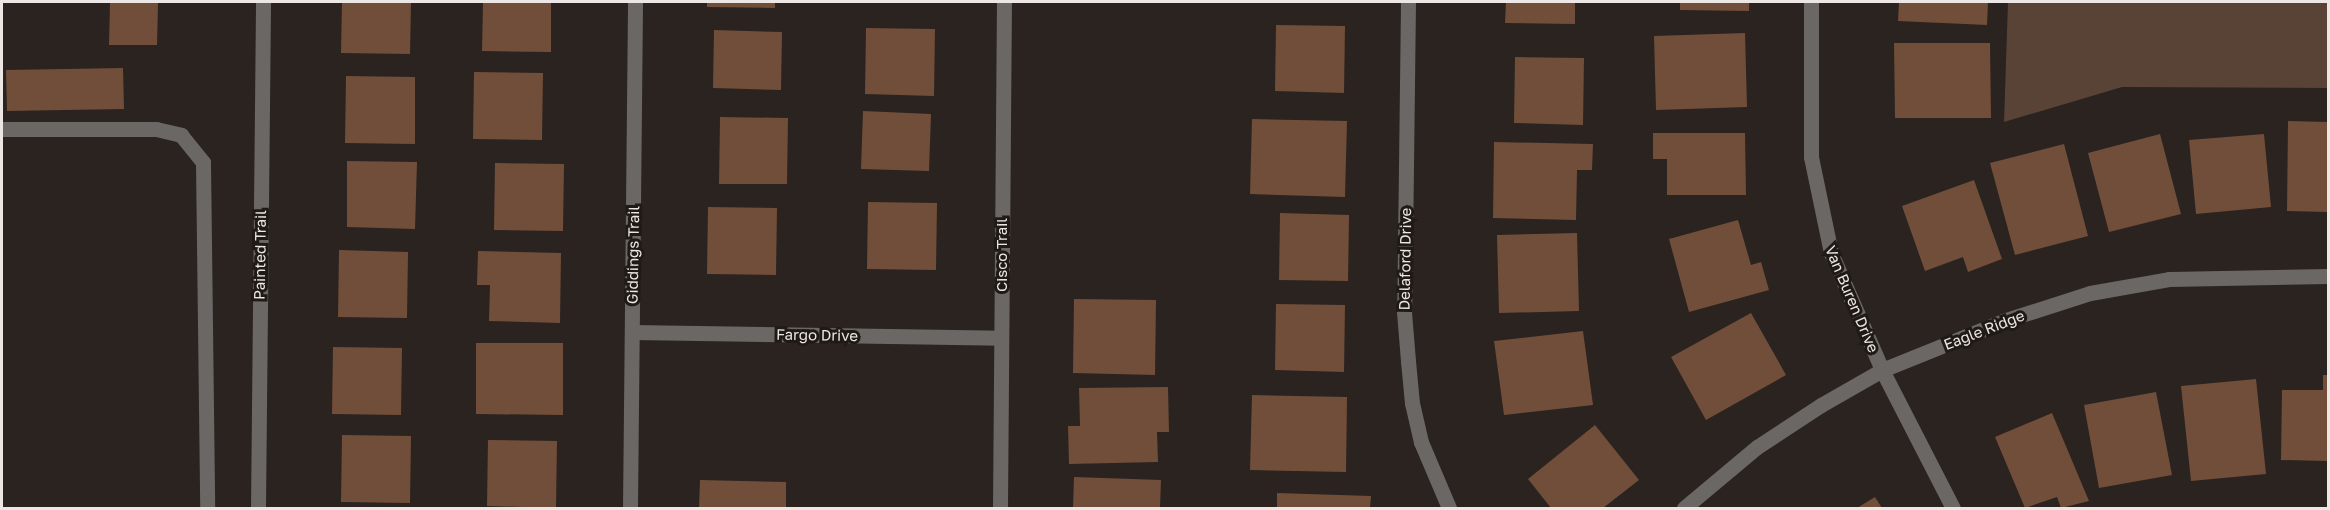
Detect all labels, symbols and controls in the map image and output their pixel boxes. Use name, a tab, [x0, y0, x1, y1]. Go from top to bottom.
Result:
street label: Giddings Trail	[623, 206, 643, 304]
street label: Delaford Drive	[1395, 208, 1415, 310]
street label: Painted Trail	[250, 210, 270, 300]
street label: Cisco Trail	[993, 218, 1011, 292]
street label: Van Buren Drive	[1821, 243, 1883, 355]
street label: Eagle Ridge	[1941, 306, 2027, 354]
street label: Fargo Drive	[776, 325, 858, 345]

